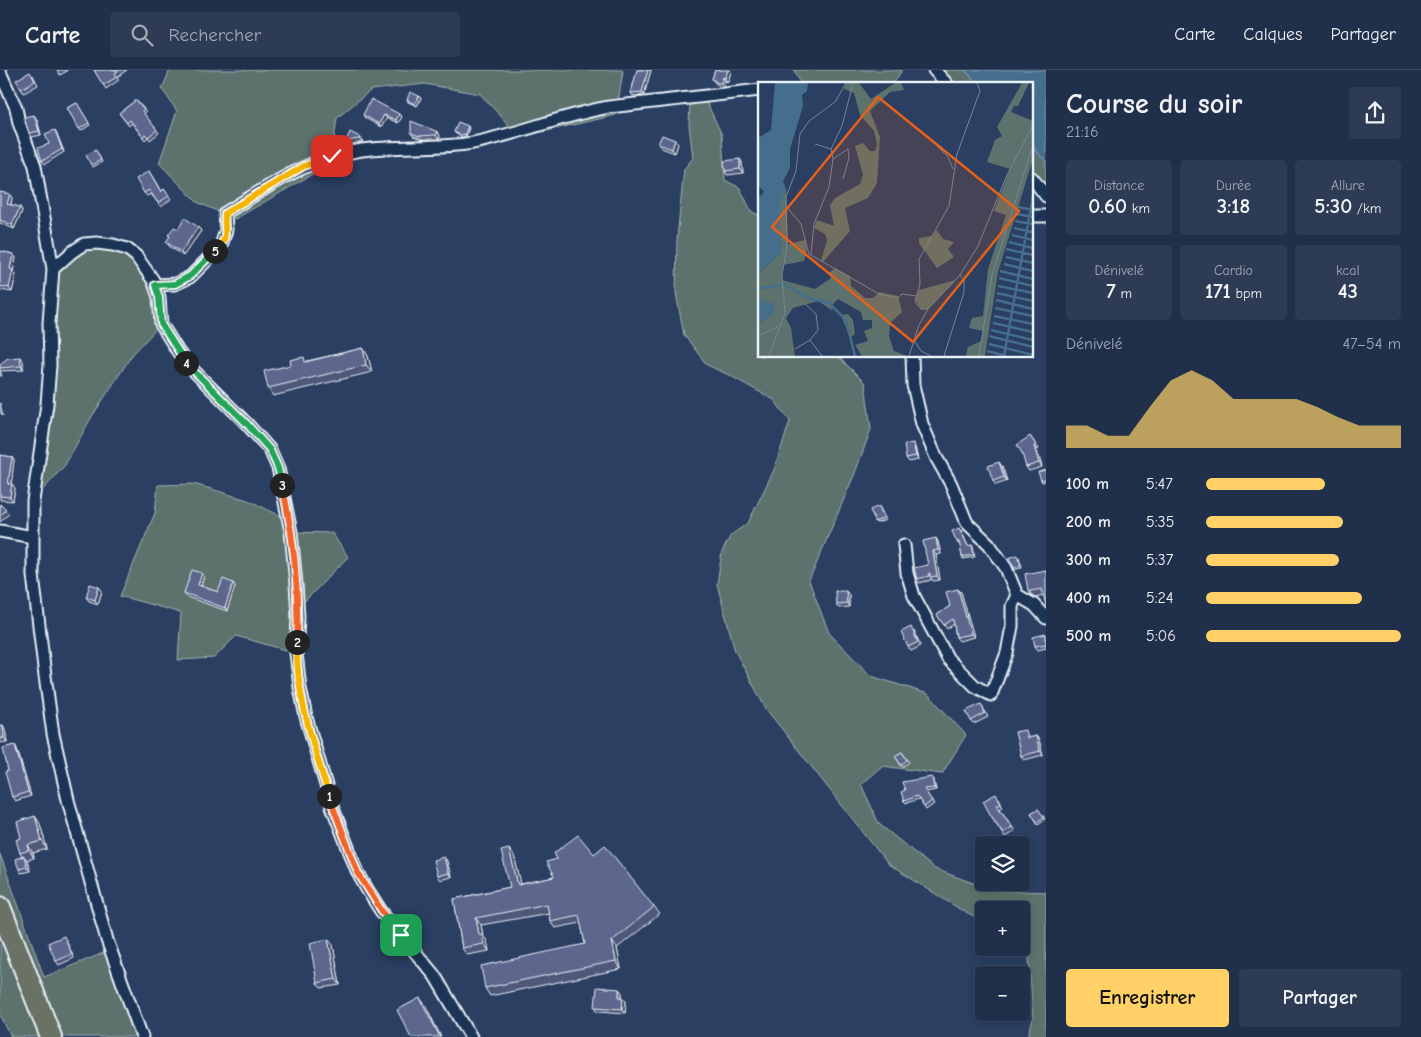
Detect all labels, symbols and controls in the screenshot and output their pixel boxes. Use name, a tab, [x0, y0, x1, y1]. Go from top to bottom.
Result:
search box	[110, 12, 460, 57]
text: Carte	[25, 21, 80, 49]
icon: search	[128, 21, 156, 49]
text: Rechercher	[168, 24, 261, 46]
text: Carte	[1174, 24, 1215, 45]
text: Calques	[1243, 24, 1303, 45]
text: Partager	[1331, 24, 1396, 45]
inset map	[758, 82, 1034, 358]
button: share	[1349, 87, 1401, 139]
text: Course du soir	[1066, 88, 1242, 120]
text: 21:16	[1066, 123, 1099, 141]
pin	[311, 135, 353, 177]
icon: check	[318, 142, 346, 170]
text: Distance	[1094, 177, 1144, 194]
text: Durée	[1216, 177, 1251, 194]
text: Allure	[1331, 177, 1365, 194]
text: 0.60	[1088, 194, 1127, 218]
text: 3:18	[1217, 194, 1250, 218]
text: 5:30	[1314, 194, 1352, 218]
text: km	[1127, 200, 1150, 217]
text: /km	[1352, 200, 1381, 217]
pin: 5	[202, 238, 228, 264]
text: 5	[212, 243, 219, 260]
text: Dénivelé	[1094, 262, 1144, 279]
text: Cardio	[1214, 262, 1253, 279]
text: kcal	[1336, 262, 1360, 279]
text: 7	[1106, 279, 1116, 303]
text: 171	[1205, 279, 1231, 303]
text: 43	[1338, 279, 1358, 303]
text: m	[1116, 285, 1132, 302]
text: bpm	[1231, 285, 1262, 302]
text: Dénivelé	[1066, 335, 1122, 353]
text: 47–54 m	[1342, 335, 1401, 353]
pin: 4	[174, 350, 198, 376]
text: 4	[183, 355, 190, 372]
pin: 3	[270, 472, 294, 498]
text: 100 m	[1066, 475, 1109, 493]
text: 5:47	[1146, 475, 1173, 493]
text: 3	[279, 477, 286, 494]
text: 200 m	[1066, 513, 1111, 531]
text: 5:35	[1146, 513, 1174, 531]
text: 300 m	[1066, 551, 1111, 569]
text: 5:37	[1146, 551, 1173, 569]
text: 400 m	[1066, 589, 1110, 607]
text: 5:24	[1146, 589, 1174, 607]
text: 500 m	[1066, 627, 1111, 645]
text: 5:06	[1146, 627, 1176, 645]
pin: 2	[284, 630, 310, 654]
text: 2	[294, 634, 301, 651]
pin: 1	[316, 784, 342, 808]
text: 1	[327, 788, 332, 805]
map controls	[975, 836, 1030, 1021]
button: layers	[975, 836, 1030, 891]
button: +	[975, 901, 1030, 956]
pin	[380, 914, 422, 956]
icon: arrive	[387, 921, 415, 949]
button: −	[975, 966, 1030, 1021]
button: Enregistrer	[1066, 969, 1229, 1027]
button: Partager	[1239, 969, 1401, 1027]

